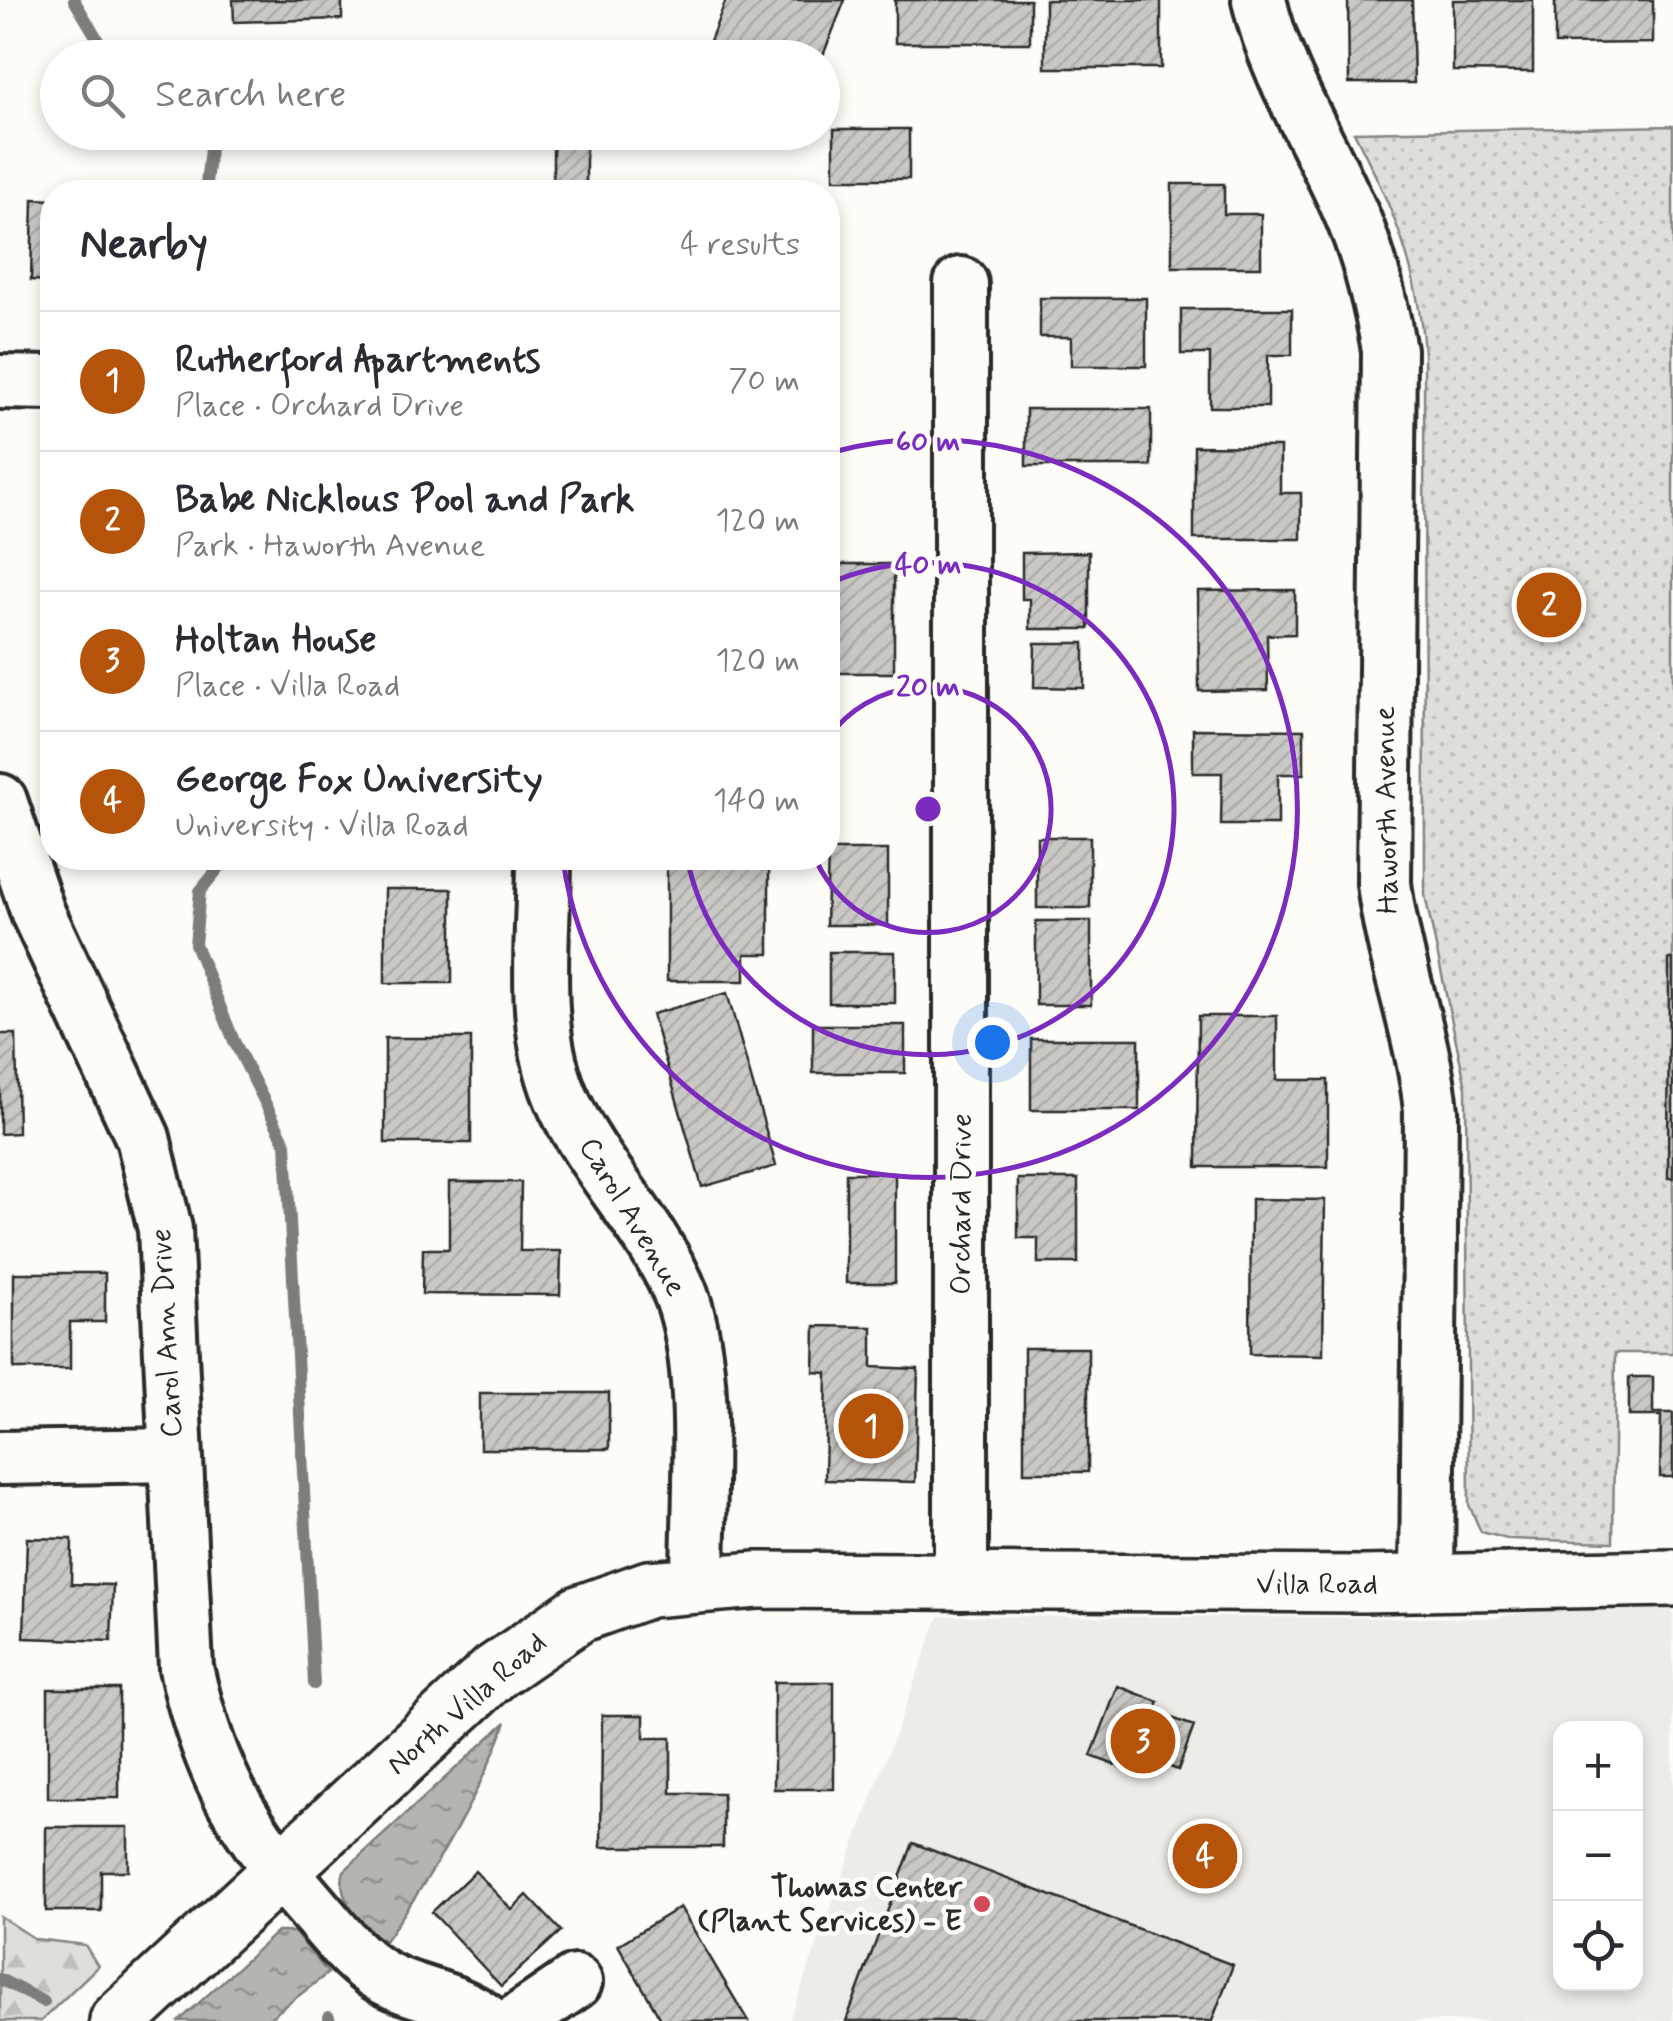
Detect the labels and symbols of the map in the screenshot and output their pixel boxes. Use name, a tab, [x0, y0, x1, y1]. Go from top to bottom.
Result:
text: 60 m	[896, 423, 960, 462]
text: 40 m	[895, 546, 961, 585]
pin: 2	[1516, 568, 1582, 642]
text: 20 m	[896, 668, 960, 707]
street label: Haworth Avenue	[1366, 706, 1408, 914]
centre of rings	[910, 791, 946, 827]
your location	[967, 1017, 1018, 1068]
street label: Orchard Drive	[942, 1113, 981, 1295]
street label: Carol Avenue	[569, 1130, 695, 1304]
street label: Carol Ann Drive	[142, 1227, 192, 1439]
pin: 1	[838, 1388, 904, 1464]
street label: Villa Road	[1256, 1565, 1378, 1604]
street label: North Villa Road	[379, 1624, 555, 1784]
pin: 3	[1110, 1704, 1176, 1778]
pin: 4	[1172, 1818, 1238, 1894]
place label: Thomas Center (Plant Services) - E	[698, 1868, 963, 1941]
marker: Thomas Center (Plant Services) - E	[971, 1893, 993, 1915]

